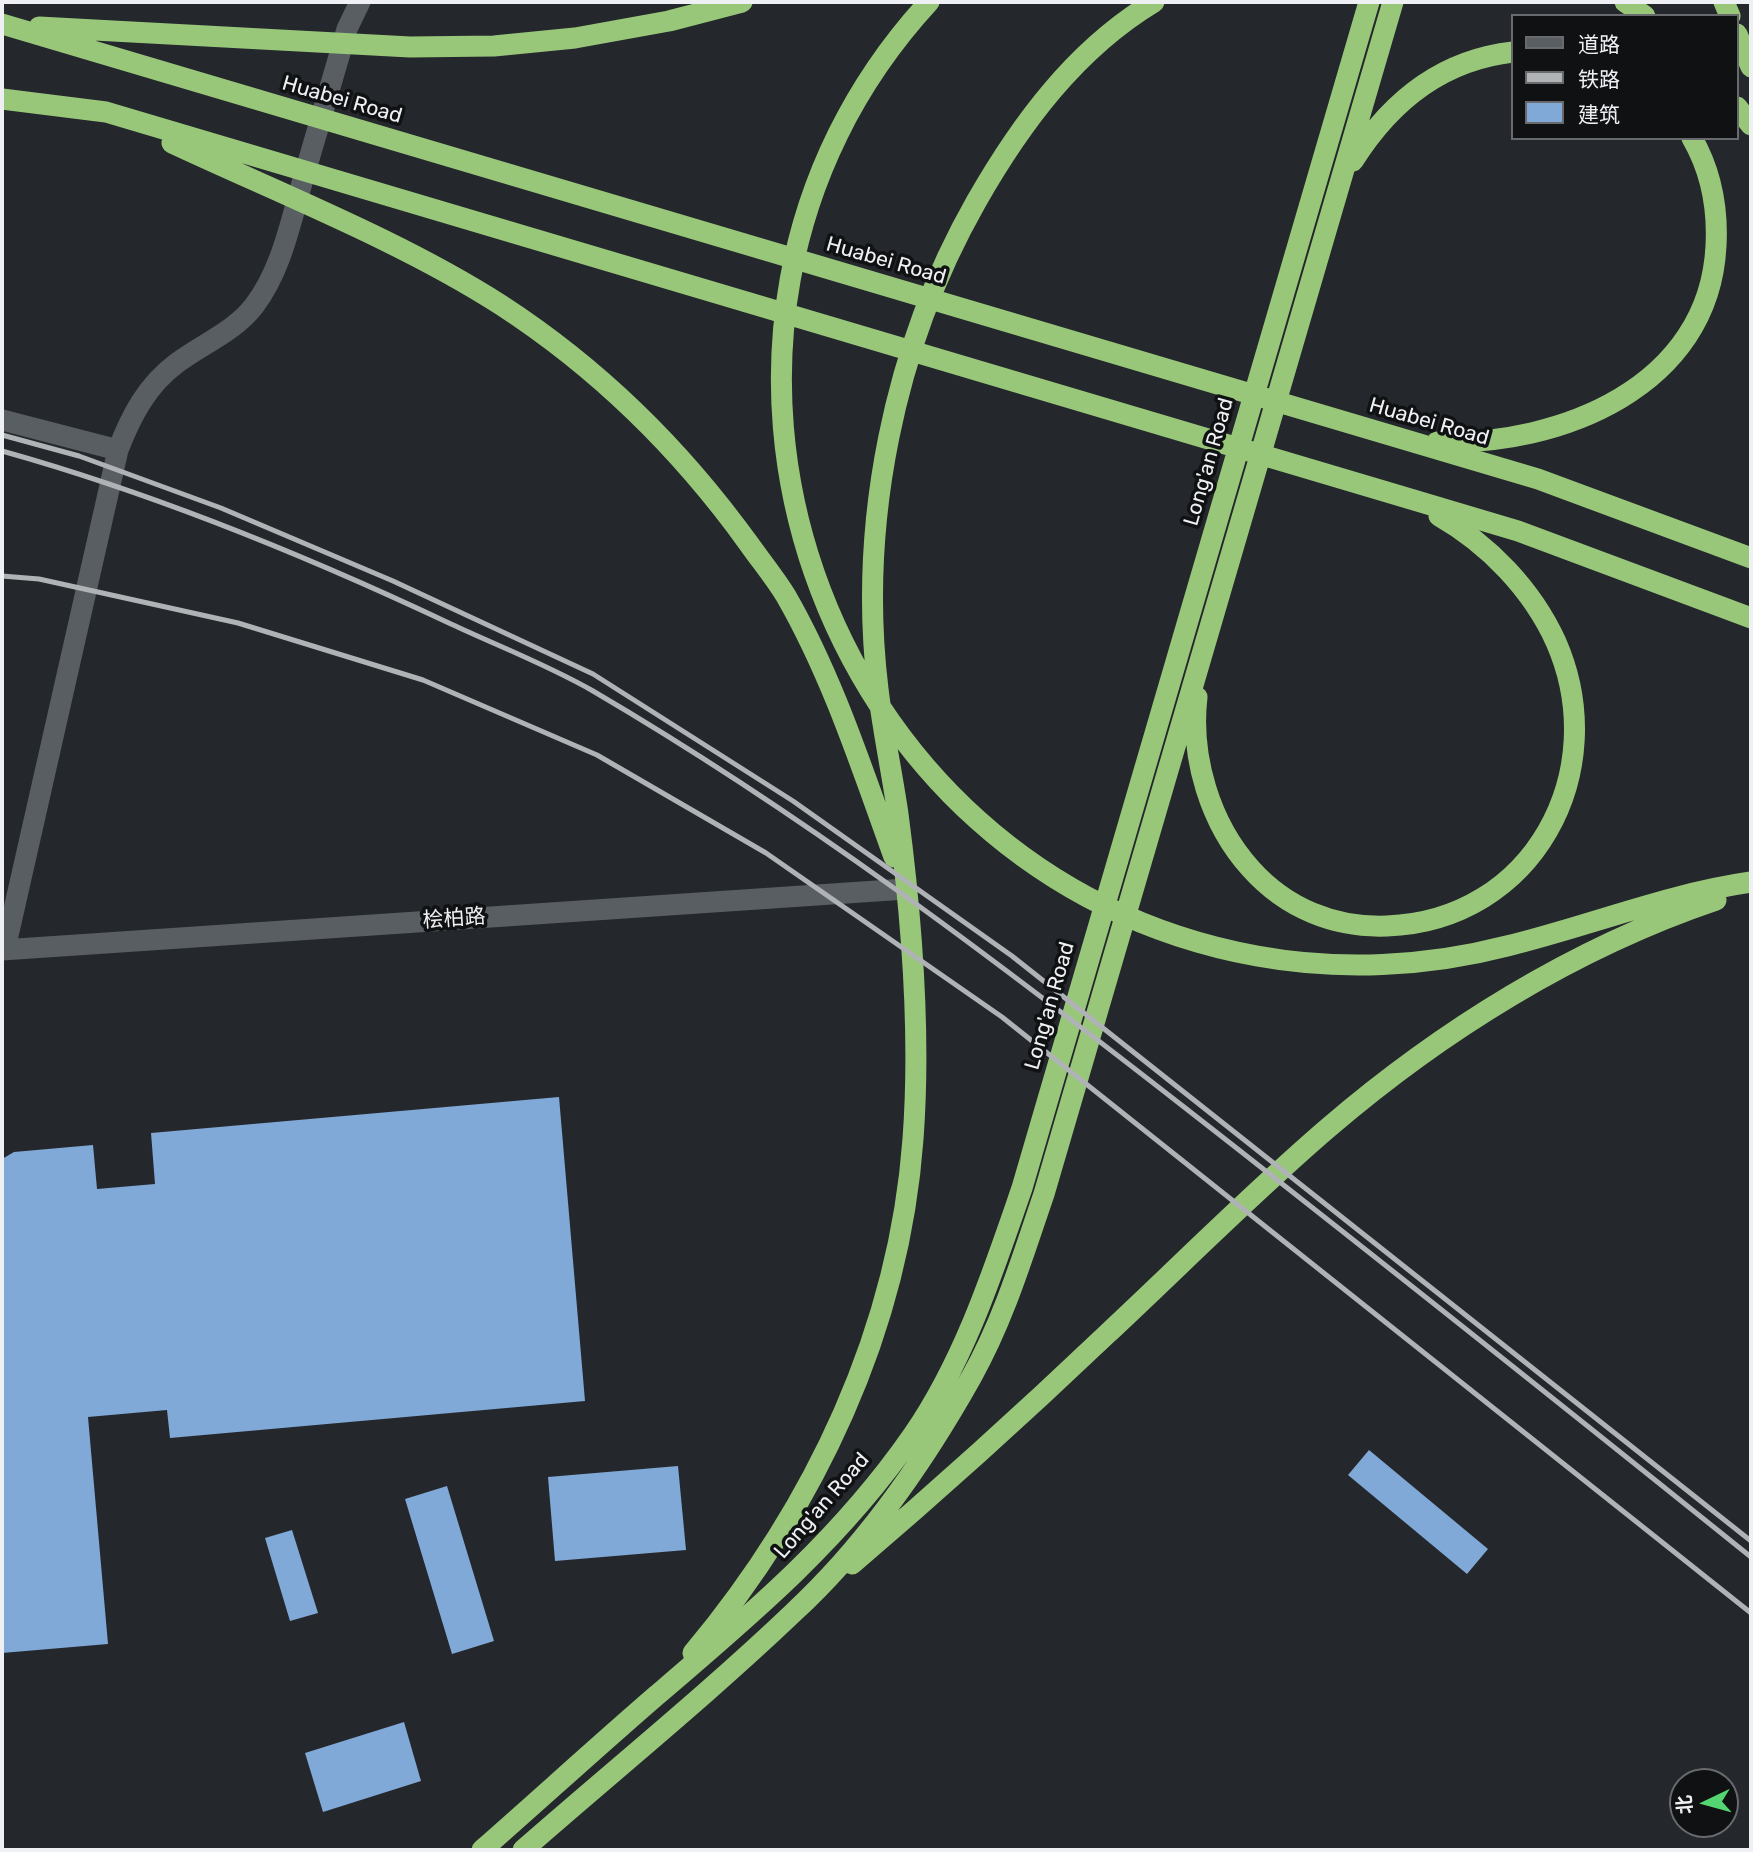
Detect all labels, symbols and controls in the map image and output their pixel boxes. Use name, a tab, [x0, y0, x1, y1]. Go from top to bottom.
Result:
legend	[1512, 14, 1739, 140]
text: 道路	[1578, 32, 1620, 57]
text: 铁路	[1578, 67, 1620, 92]
street label: Huabei Road	[279, 71, 405, 129]
text: 建筑	[1578, 102, 1620, 127]
street label: Huabei Road	[823, 232, 949, 290]
street label: Huabei Road	[1366, 393, 1492, 451]
street label: Long'an Road	[1179, 395, 1239, 529]
street label: 桧柏路	[422, 904, 486, 934]
street label: Long'an Road	[1020, 939, 1080, 1073]
street label: Long'an Road	[769, 1448, 875, 1564]
north arrow	[1669, 1768, 1739, 1838]
text: 北	[1672, 1794, 1697, 1815]

